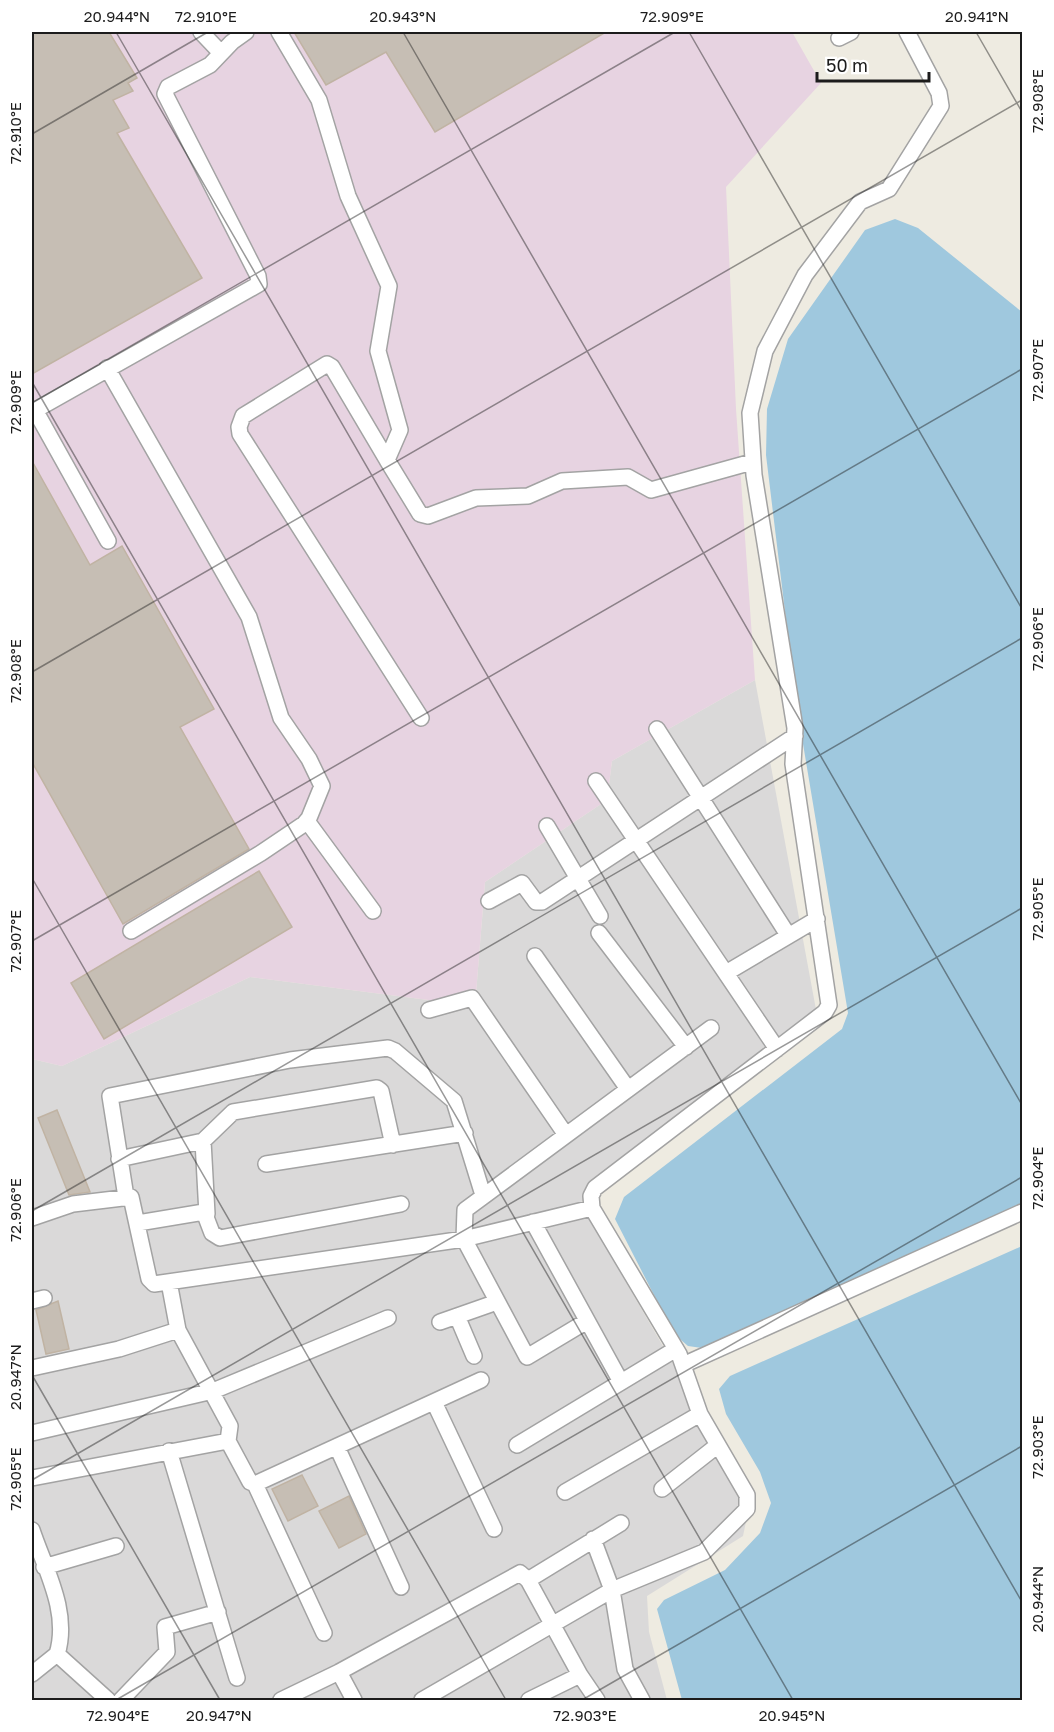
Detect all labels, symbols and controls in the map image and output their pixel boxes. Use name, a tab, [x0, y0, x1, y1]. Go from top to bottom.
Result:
text: 20.944°N	[84, 7, 150, 25]
text: 72.910°E	[175, 7, 237, 25]
text: 20.943°N	[370, 7, 436, 25]
text: 72.909°E	[640, 7, 704, 25]
text: 20.941°N	[945, 7, 1009, 25]
scale bar	[817, 45, 930, 83]
text: 50 m	[826, 54, 868, 76]
text: 72.908°E	[1028, 69, 1046, 133]
text: 72.910°E	[6, 102, 24, 164]
text: 72.907°E	[1028, 339, 1046, 401]
text: 72.909°E	[6, 370, 24, 434]
text: 72.906°E	[1028, 607, 1046, 671]
text: 72.908°E	[6, 639, 24, 703]
text: 72.905°E	[1028, 877, 1046, 941]
text: 72.907°E	[6, 910, 24, 972]
text: 72.904°E	[1028, 1147, 1046, 1209]
text: 72.906°E	[6, 1178, 24, 1242]
text: 20.947°N	[6, 1344, 24, 1410]
text: 72.903°E	[1028, 1415, 1046, 1479]
text: 72.905°E	[6, 1447, 24, 1511]
text: 20.944°N	[1028, 1566, 1046, 1632]
text: 72.904°E	[87, 1706, 149, 1724]
text: 20.947°N	[186, 1706, 252, 1724]
text: 72.903°E	[553, 1706, 617, 1724]
text: 20.945°N	[759, 1706, 825, 1724]

